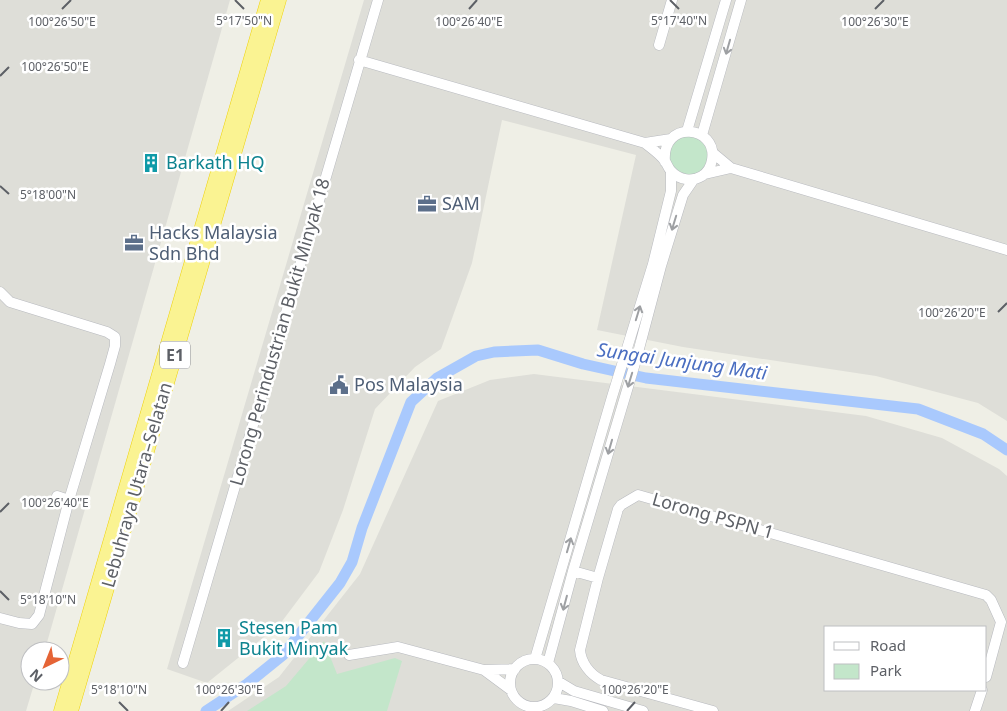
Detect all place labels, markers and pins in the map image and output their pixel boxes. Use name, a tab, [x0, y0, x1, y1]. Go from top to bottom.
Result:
place label: Barkath HQ	[166, 150, 265, 174]
building icon: Barkath HQ	[140, 152, 162, 174]
place label: SAM	[442, 191, 480, 215]
office icon: SAM	[416, 193, 438, 215]
place label: Hacks Malaysia Sdn Bhd	[149, 220, 278, 265]
office icon: Hacks Malaysia Sdn Bhd	[123, 232, 145, 254]
place label: Pos Malaysia	[354, 372, 463, 396]
public building icon: Pos Malaysia	[328, 374, 350, 396]
place label: Stesen Pam Bukit Minyak	[239, 615, 349, 660]
building icon: Stesen Pam Bukit Minyak	[213, 627, 235, 649]

